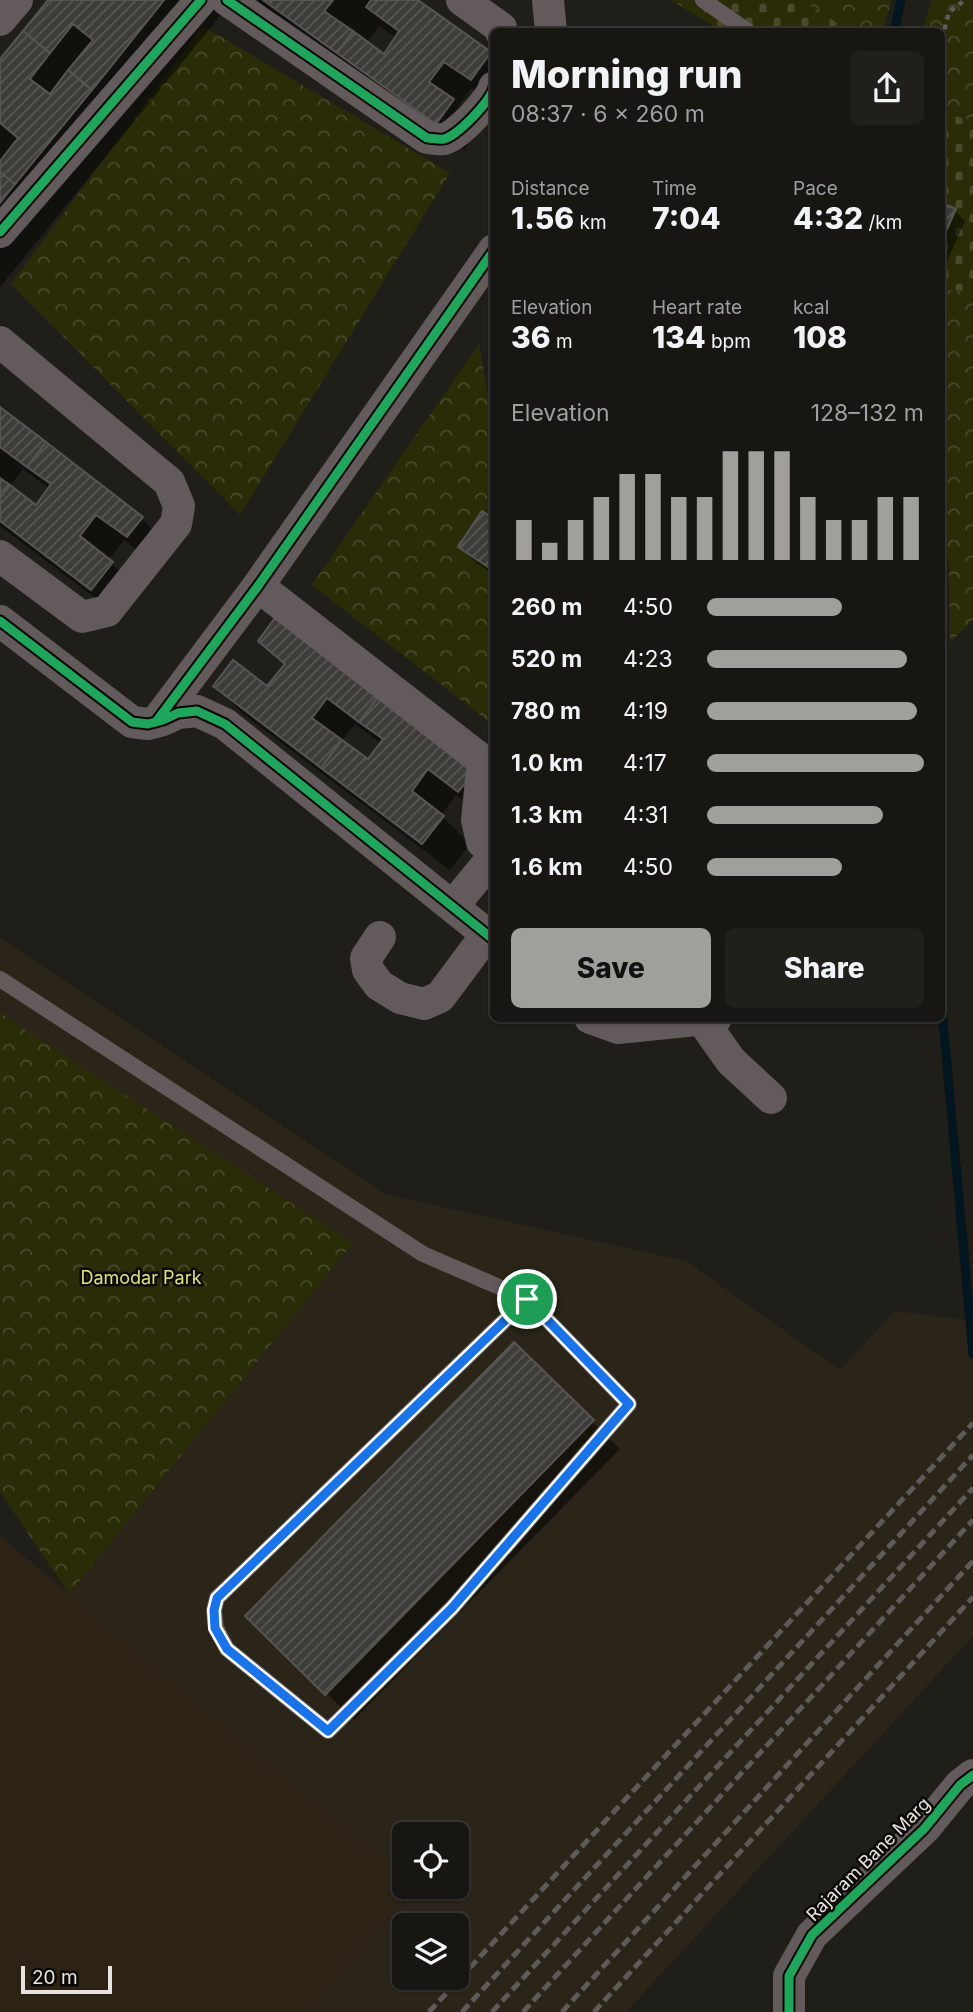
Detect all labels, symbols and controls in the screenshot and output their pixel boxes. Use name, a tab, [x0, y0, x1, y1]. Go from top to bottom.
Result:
text: Morning run	[511, 51, 742, 97]
button: share	[850, 51, 924, 125]
text: 08:37 · 6 × 260 m	[511, 100, 705, 128]
text: Distance	[511, 177, 589, 200]
text: Time	[652, 177, 697, 200]
text: Pace	[793, 177, 838, 200]
text: 1.56	[511, 200, 574, 236]
text: 7:04	[652, 200, 721, 236]
text: 4:32	[793, 200, 863, 236]
text: km	[574, 211, 607, 234]
text: /km	[863, 211, 902, 234]
text: Elevation	[511, 296, 592, 319]
text: Heart rate	[652, 296, 742, 319]
text: kcal	[793, 296, 829, 319]
text: 36	[511, 319, 551, 355]
text: 134	[652, 319, 706, 355]
text: 108	[793, 319, 847, 355]
text: m	[551, 330, 573, 353]
text: bpm	[706, 330, 751, 353]
text: Elevation	[511, 399, 610, 427]
text: 128–132 m	[811, 399, 924, 427]
text: 260 m	[511, 593, 582, 621]
text: 4:50	[623, 593, 673, 621]
text: 520 m	[511, 645, 582, 673]
text: 4:23	[623, 645, 673, 673]
text: 780 m	[511, 697, 581, 725]
text: 4:19	[623, 697, 668, 725]
text: 1.0 km	[511, 749, 583, 777]
text: 4:17	[623, 749, 667, 777]
text: 1.3 km	[511, 801, 583, 829]
text: 4:31	[623, 801, 668, 829]
text: 1.6 km	[511, 853, 583, 881]
text: 4:50	[623, 853, 673, 881]
button: Save	[511, 928, 711, 1008]
button: Share	[725, 928, 924, 1008]
park label: Damodar Park	[80, 1267, 202, 1288]
pin	[497, 1269, 557, 1329]
icon: arrive	[508, 1280, 546, 1318]
street label: Rajaram Bane Marg	[802, 1793, 934, 1925]
map controls	[392, 1822, 469, 1990]
button: locate	[392, 1822, 469, 1899]
button: layers	[392, 1913, 469, 1990]
scale bar	[21, 1963, 112, 1995]
text: 20 m	[32, 1966, 78, 1989]

